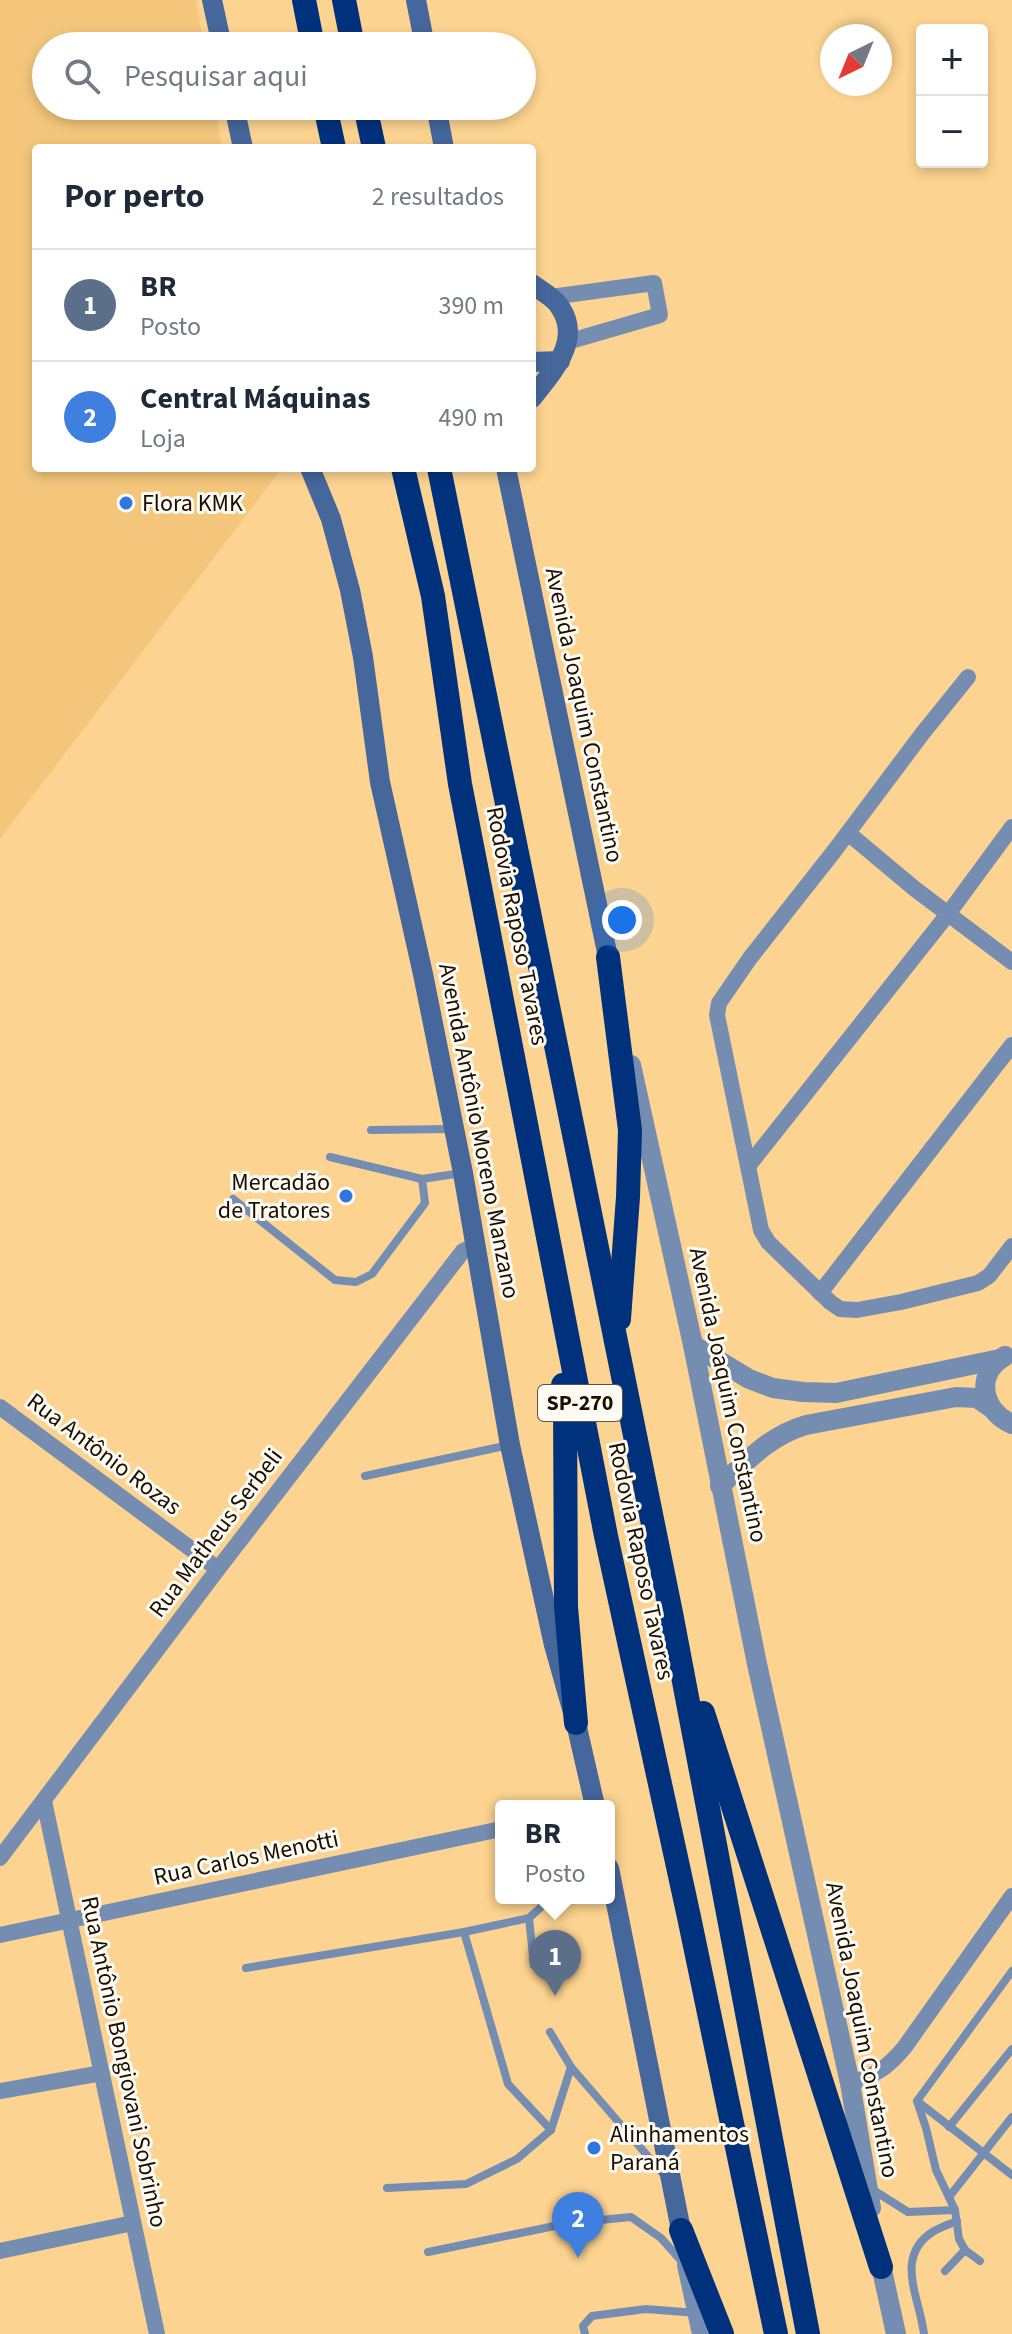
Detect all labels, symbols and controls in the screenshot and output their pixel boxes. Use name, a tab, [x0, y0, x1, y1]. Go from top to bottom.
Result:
north arrow	[820, 24, 892, 96]
map controls	[916, 24, 988, 168]
button: +	[916, 24, 988, 96]
search box	[32, 32, 536, 120]
icon: search	[60, 54, 104, 98]
text: Pesquisar aqui	[124, 55, 308, 98]
button: −	[916, 96, 988, 168]
text: Por perto	[64, 172, 205, 221]
text: 2 resultados	[372, 178, 504, 215]
text: BR	[140, 265, 177, 308]
text: 1	[83, 287, 97, 324]
text: 390 m	[438, 287, 504, 324]
text: Posto	[140, 308, 201, 345]
text: Central Máquinas	[140, 377, 371, 420]
text: 2	[83, 399, 97, 436]
text: 490 m	[438, 399, 504, 436]
text: Loja	[140, 420, 186, 457]
place label: Flora KMK	[142, 486, 243, 521]
marker: Flora KMK	[117, 494, 135, 512]
street label: Avenida Joaquim Constantino	[536, 564, 632, 866]
street label: Rodovia Raposo Tavares	[477, 804, 557, 1048]
your location	[602, 900, 642, 940]
street label: Avenida Antônio Moreno Manzano	[429, 960, 529, 1302]
place label: Mercadão de Tratores	[218, 1165, 330, 1228]
marker: Mercadão de Tratores	[337, 1187, 355, 1205]
street label: Avenida Joaquim Constantino	[680, 1244, 776, 1546]
street label: Rua Antônio Rozas	[19, 1384, 189, 1524]
road number: SP-270	[538, 1385, 622, 1421]
street label: Rodovia Raposo Tavares	[599, 1439, 683, 1683]
street label: Rua Matheus Serbeli	[141, 1441, 291, 1625]
popup	[495, 1800, 615, 1904]
text: BR	[524, 1812, 561, 1855]
street label: Rua Carlos Menotti	[150, 1821, 342, 1895]
text: Posto	[524, 1855, 586, 1892]
street label: Avenida Joaquim Constantino	[816, 1879, 908, 2181]
street label: Rua Antônio Bongiovani Sobrinho	[72, 1893, 176, 2231]
pin: 1	[529, 1930, 581, 1996]
place label: Alinhamentos Paraná	[610, 2117, 749, 2180]
marker: Alinhamentos Paraná	[585, 2139, 603, 2157]
pin: 2	[552, 2192, 604, 2258]

